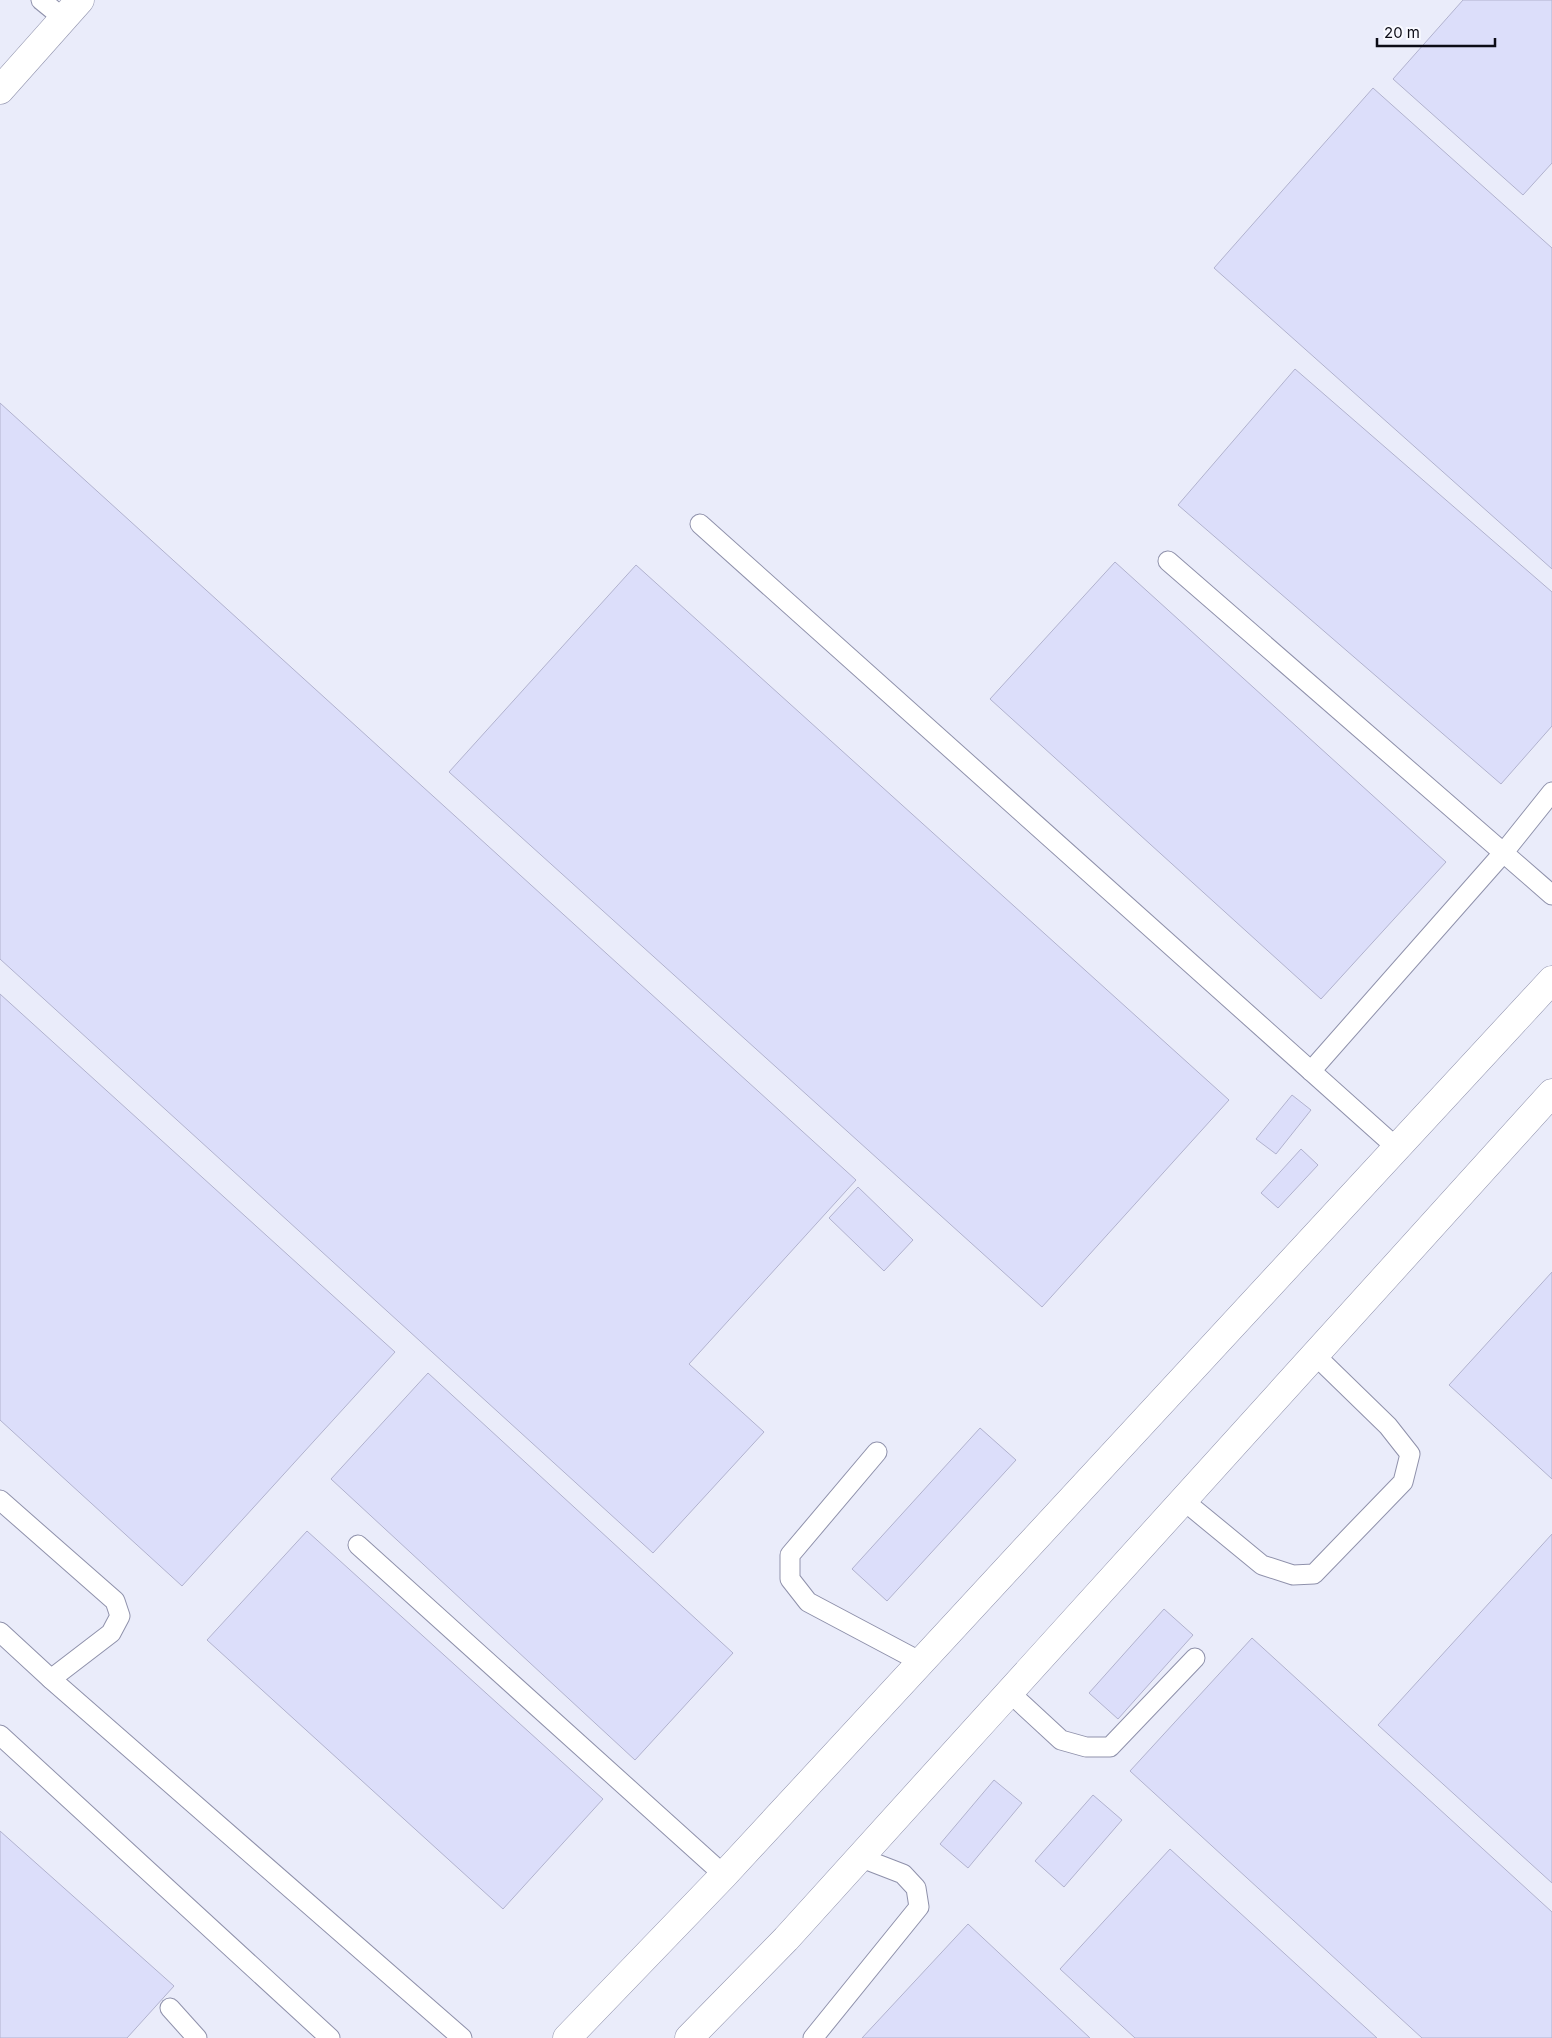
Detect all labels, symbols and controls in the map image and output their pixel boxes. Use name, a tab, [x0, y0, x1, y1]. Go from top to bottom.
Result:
scale bar	[1377, 15, 1494, 47]
text: 20 m	[1384, 23, 1420, 42]

